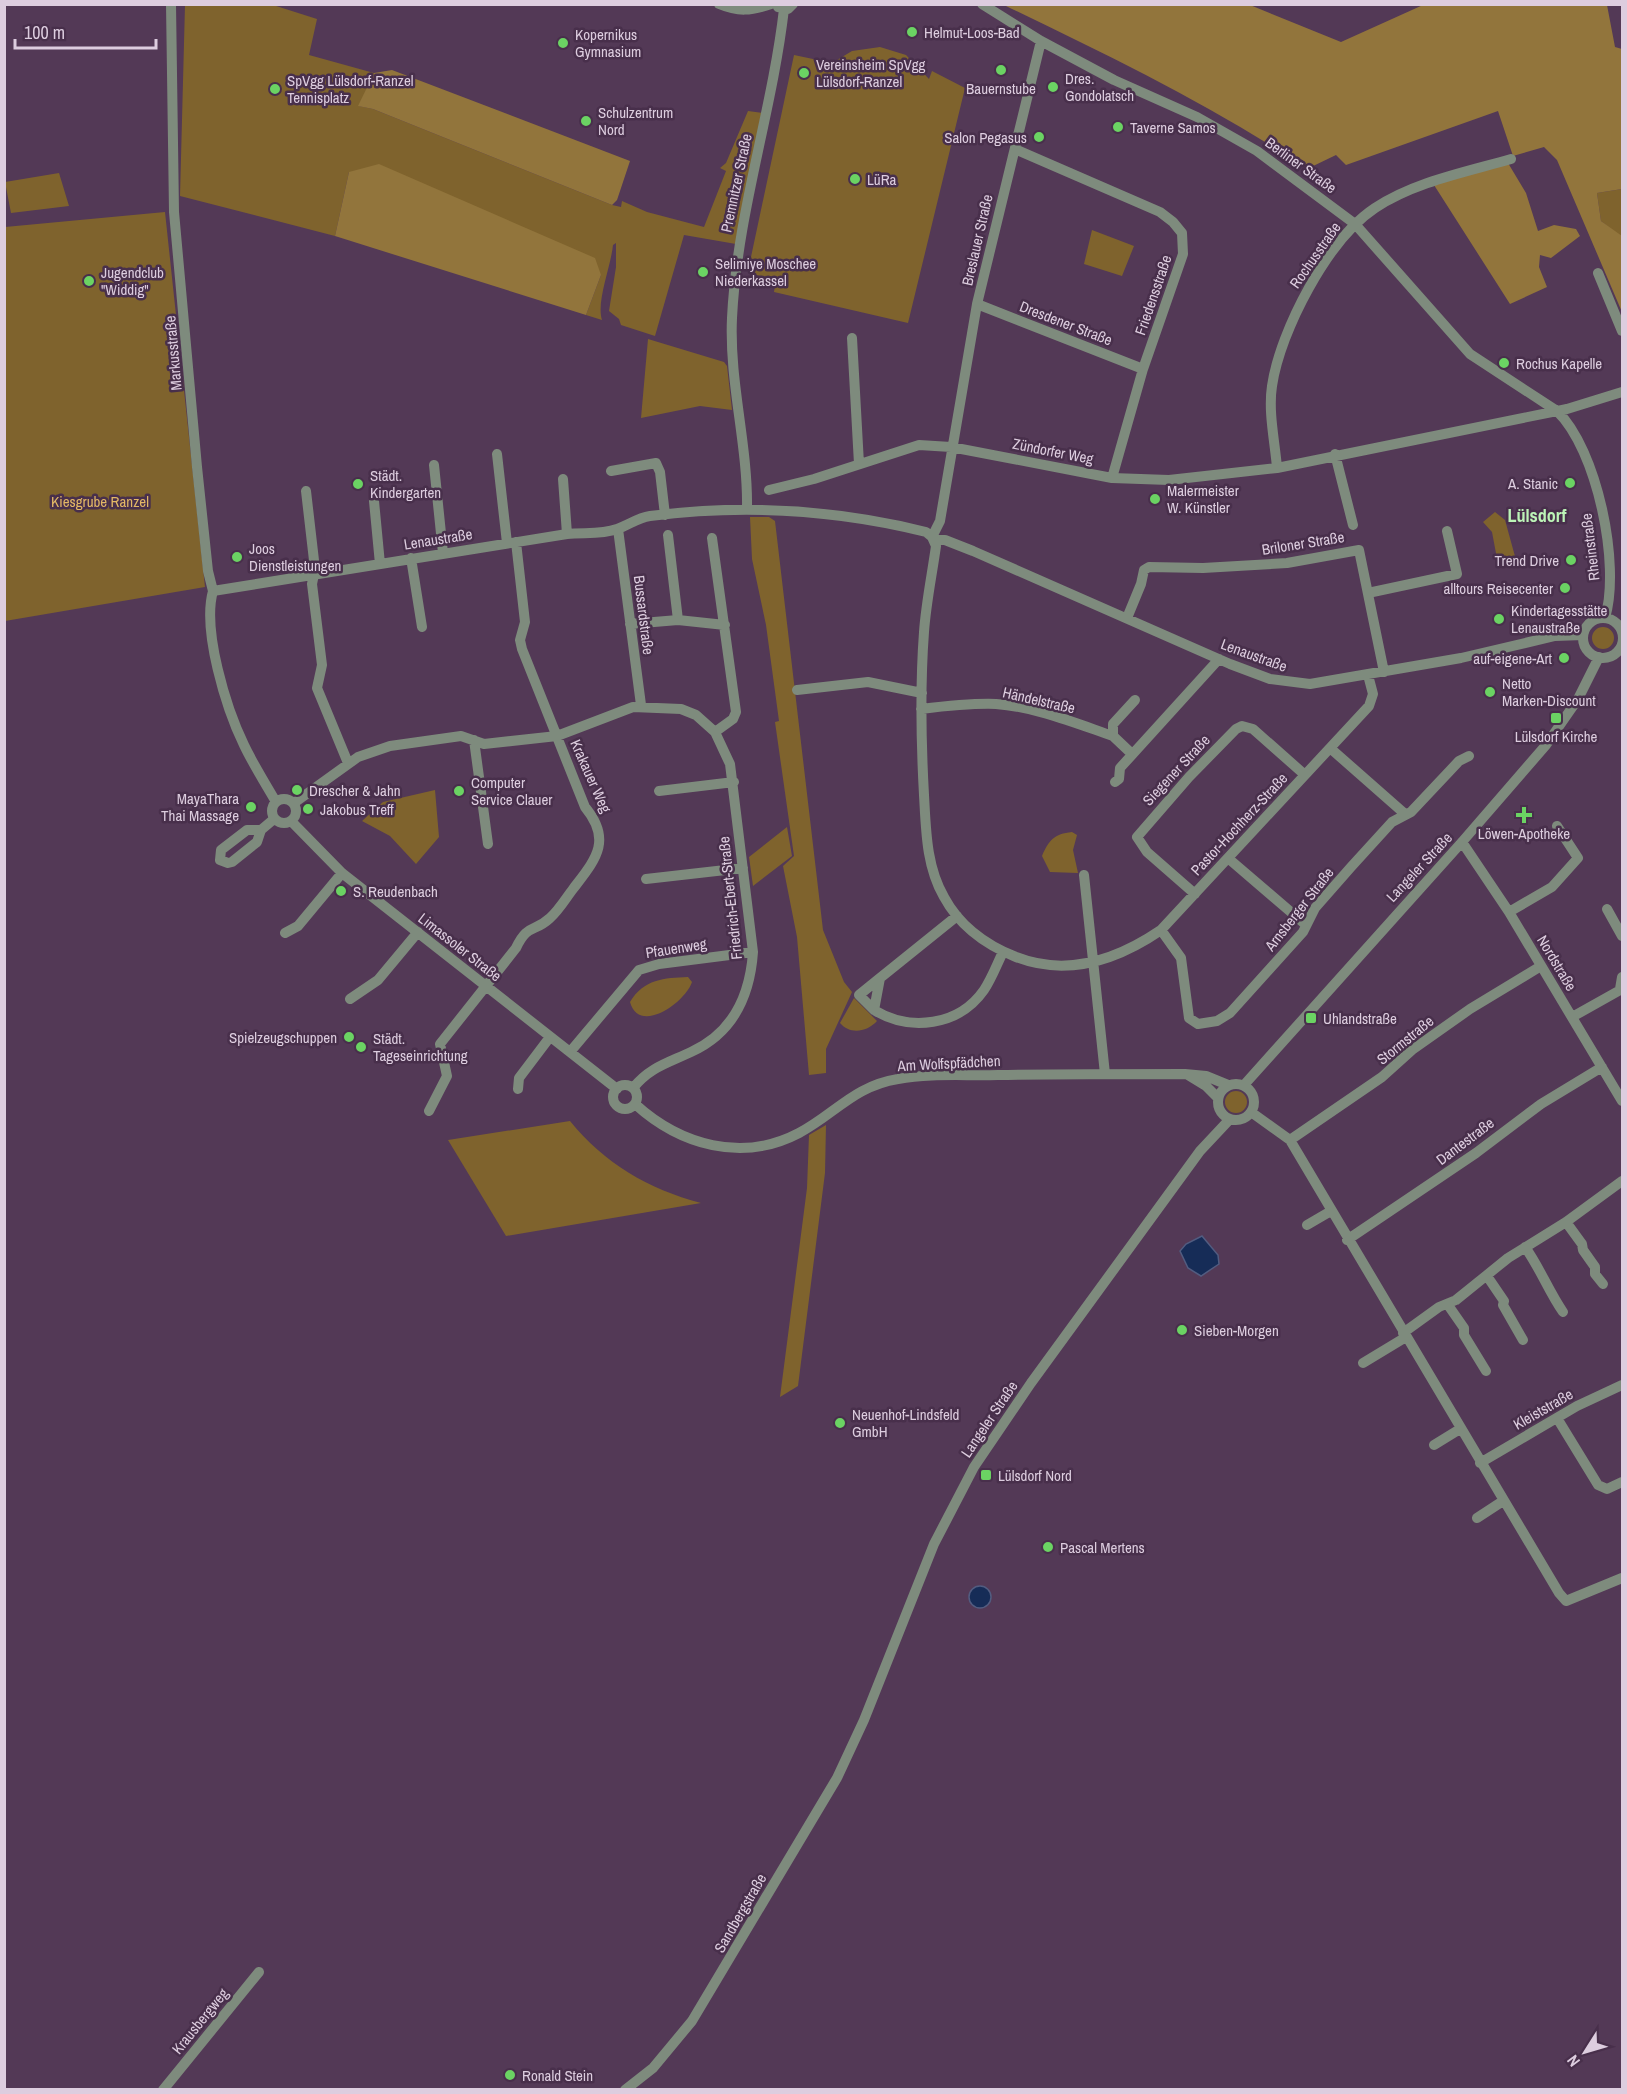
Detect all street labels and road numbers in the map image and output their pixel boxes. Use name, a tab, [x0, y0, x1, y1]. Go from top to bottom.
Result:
street label: Premnitzer Straße	[715, 132, 757, 234]
street label: Berliner Straße	[1261, 132, 1341, 198]
street label: Breslauer Straße	[956, 192, 998, 288]
street label: Rochusstraße	[1284, 217, 1346, 292]
street label: Friedensstraße	[1129, 252, 1177, 338]
street label: Dresdener Straße	[1017, 296, 1116, 350]
street label: Markusstraße	[159, 314, 187, 391]
street label: Zündorfer Weg	[1011, 433, 1095, 469]
street label: Rheinstraße	[1575, 512, 1605, 582]
street label: Lenaustraße	[402, 523, 474, 555]
street label: Briloner Straße	[1260, 526, 1346, 560]
street label: Bussardstraße	[629, 574, 659, 656]
street label: Lenaustraße	[1218, 633, 1290, 677]
street label: Händelstraße	[1001, 681, 1077, 719]
street label: Siegener Straße	[1138, 730, 1215, 810]
street label: Krakauer Weg	[565, 736, 617, 816]
street label: Pastor-Hochherz-Straße	[1186, 768, 1292, 880]
street label: Langeler Straße	[1381, 827, 1457, 906]
street label: Friedrich-Ebert-Straße	[713, 835, 747, 961]
street label: Arnsberger Straße	[1259, 863, 1339, 956]
street label: Limassoler Straße	[414, 908, 506, 986]
street label: Nordstraße	[1532, 931, 1582, 995]
street label: Pfauenweg	[644, 933, 708, 963]
street label: Stormstraße	[1372, 1010, 1438, 1069]
street label: Am Wolfspfädchen	[896, 1050, 1001, 1076]
street label: Dantestraße	[1432, 1112, 1498, 1170]
street label: Langeler Straße	[956, 1376, 1022, 1461]
street label: Kleiststraße	[1509, 1383, 1577, 1435]
street label: Sandbergstraße	[709, 1869, 771, 1956]
street label: Krausbergweg	[167, 1983, 233, 2058]

